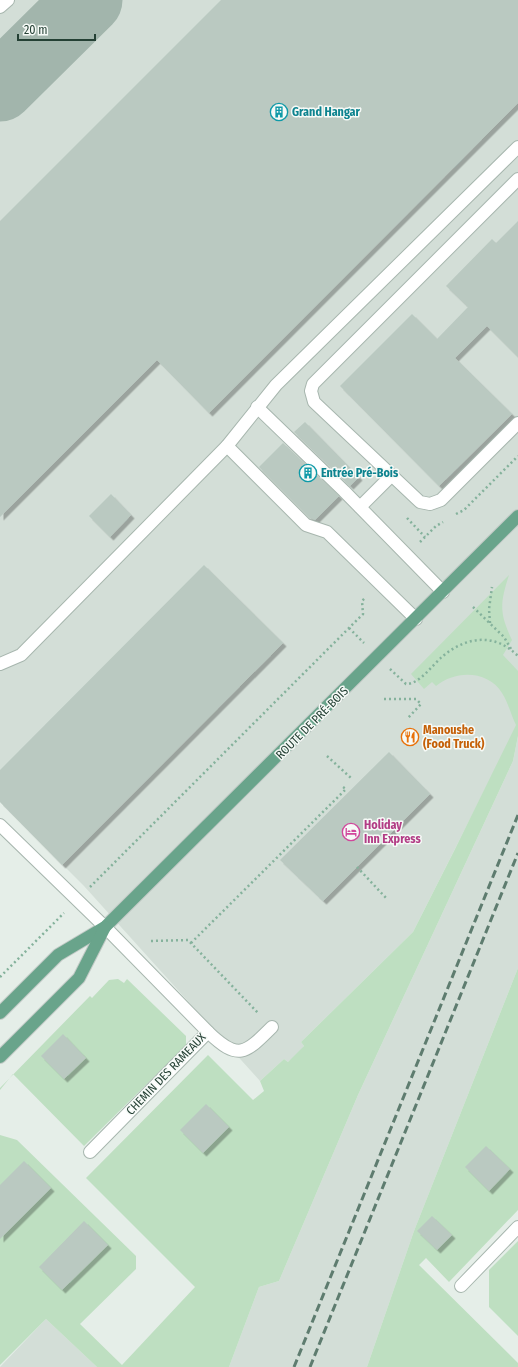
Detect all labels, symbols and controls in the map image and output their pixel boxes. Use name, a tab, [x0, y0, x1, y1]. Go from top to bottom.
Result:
scale bar	[18, 16, 95, 42]
text: 20 m	[24, 23, 48, 37]
building icon: Grand Hangar	[269, 102, 289, 122]
place label: Grand Hangar	[292, 105, 361, 119]
building icon: Entrée Pré-Bois	[298, 463, 318, 483]
place label: Entrée Pré-Bois	[321, 466, 399, 480]
street label: ROUTE DE PRÉ-BOIS	[272, 683, 351, 762]
place label: Manoushe (Food Truck)	[423, 723, 485, 751]
restaurant icon: Manoushe (Food Truck)	[400, 727, 420, 747]
place label: Holiday Inn Express	[364, 818, 421, 846]
hotel icon: Holiday Inn Express	[341, 822, 361, 842]
street label: CHEMIN DES RAMEAUX	[123, 1030, 209, 1118]

